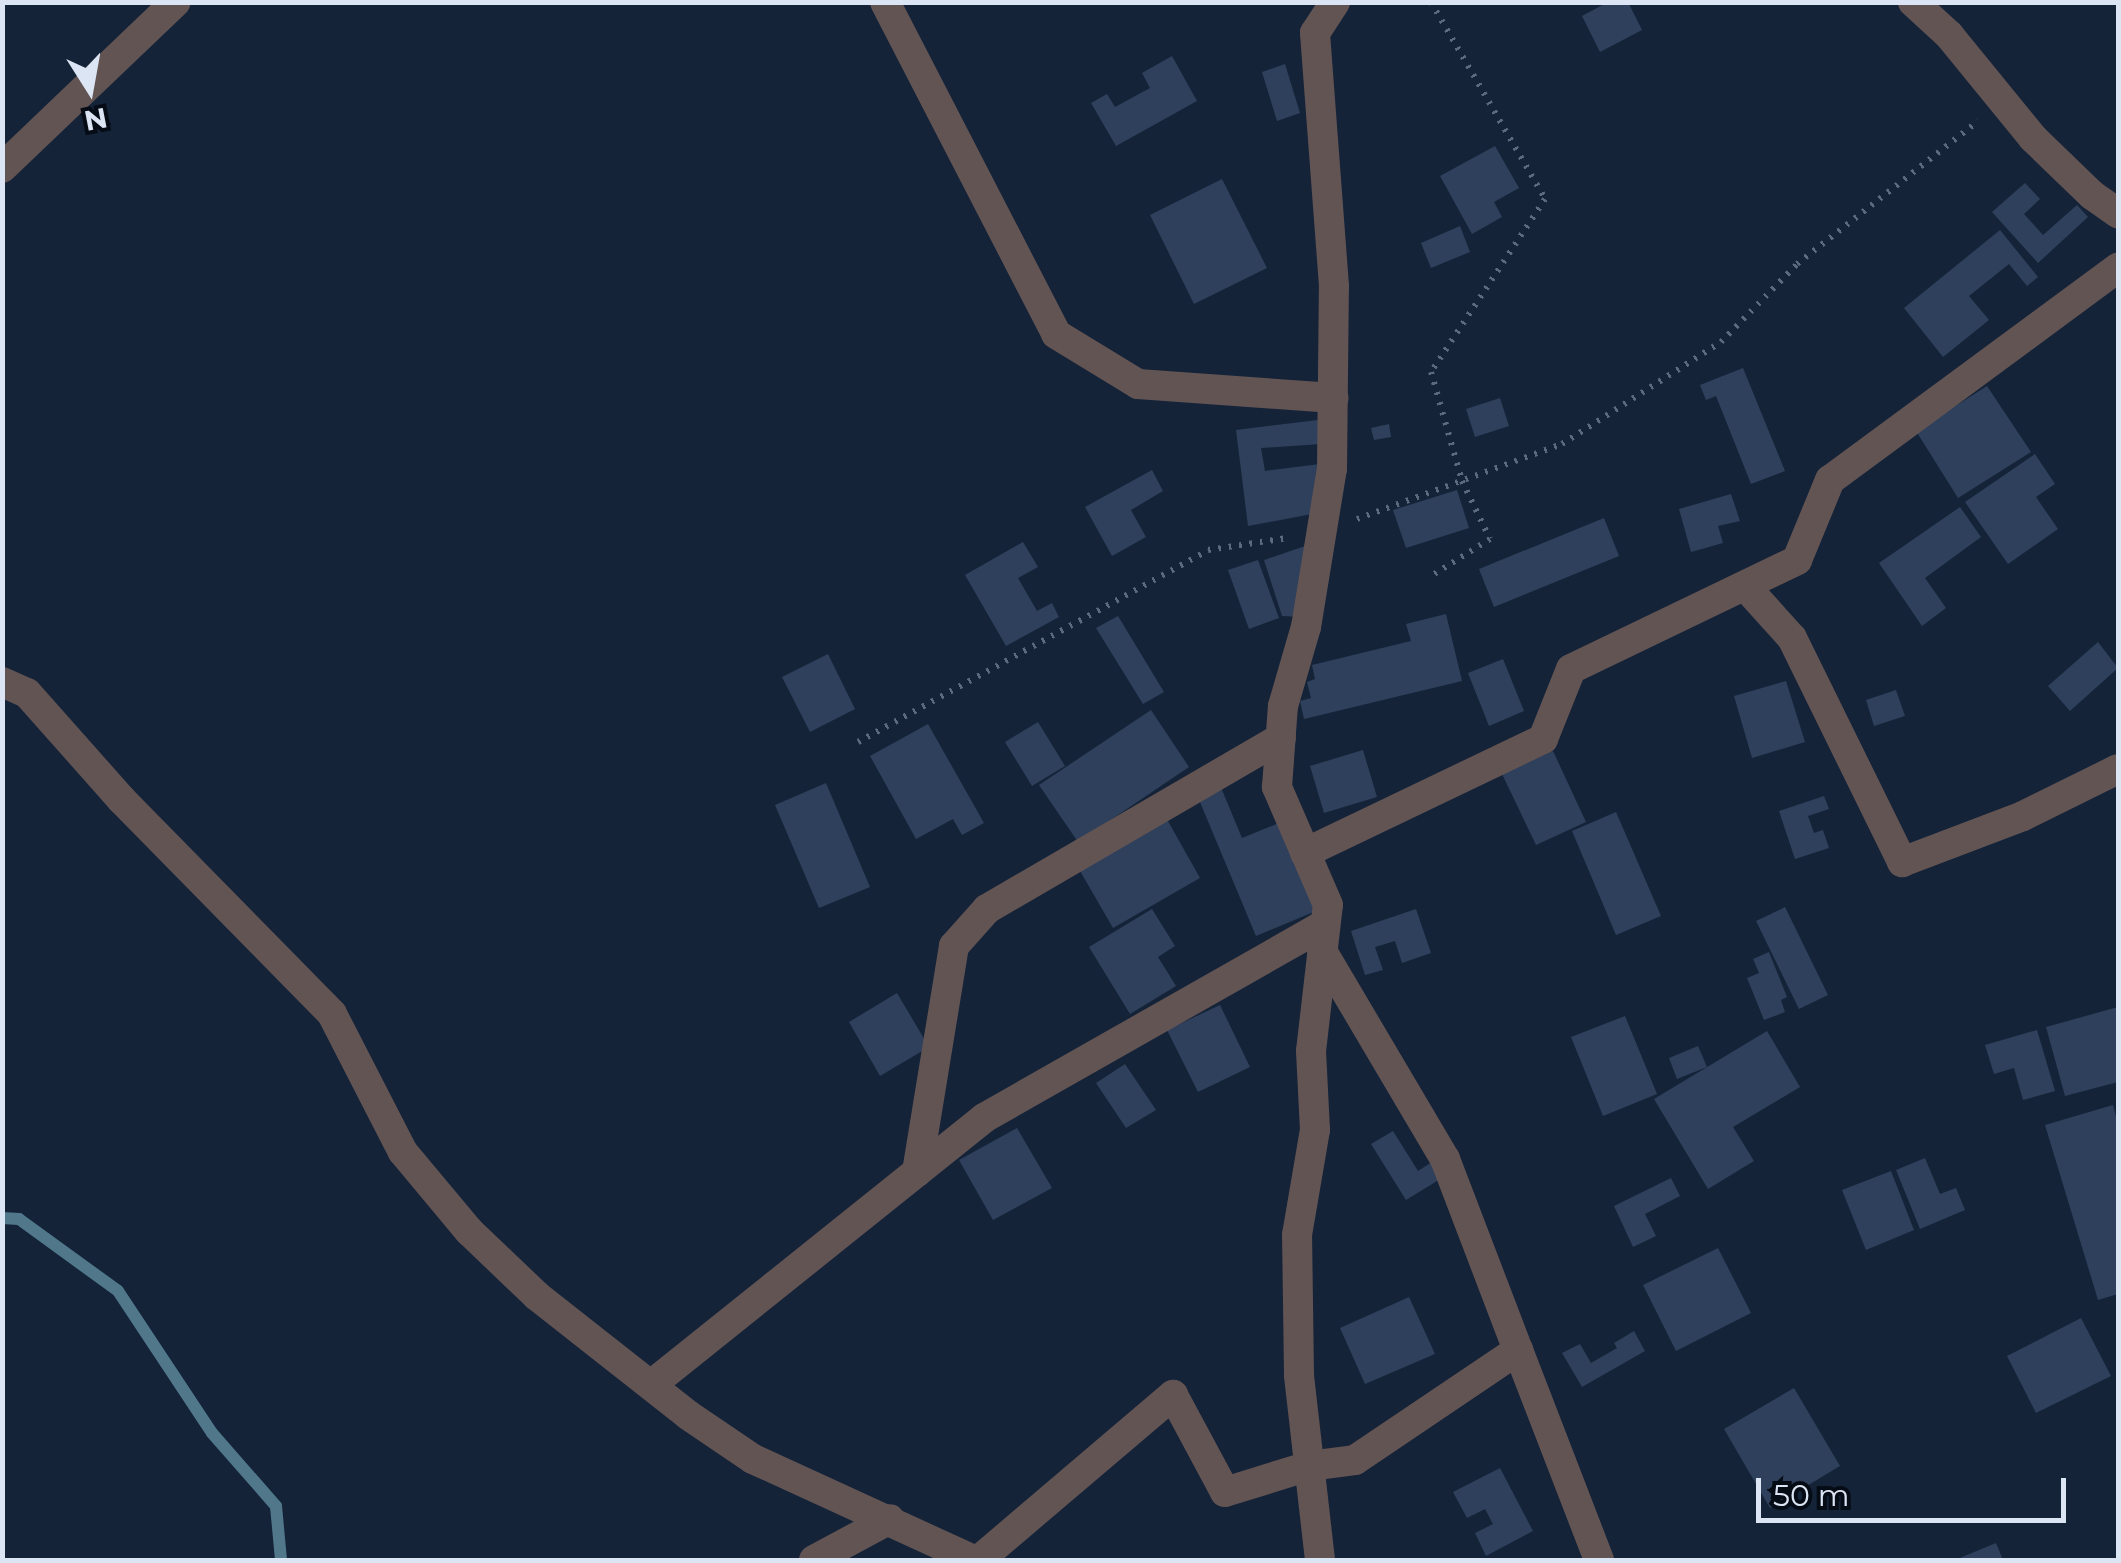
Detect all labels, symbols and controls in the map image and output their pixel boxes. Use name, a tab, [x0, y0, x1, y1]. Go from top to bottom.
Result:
north arrow	[40, 40, 140, 140]
text: N	[81, 101, 110, 138]
scale bar	[1761, 1458, 2071, 1520]
text: 50 m	[1773, 1477, 1850, 1514]

